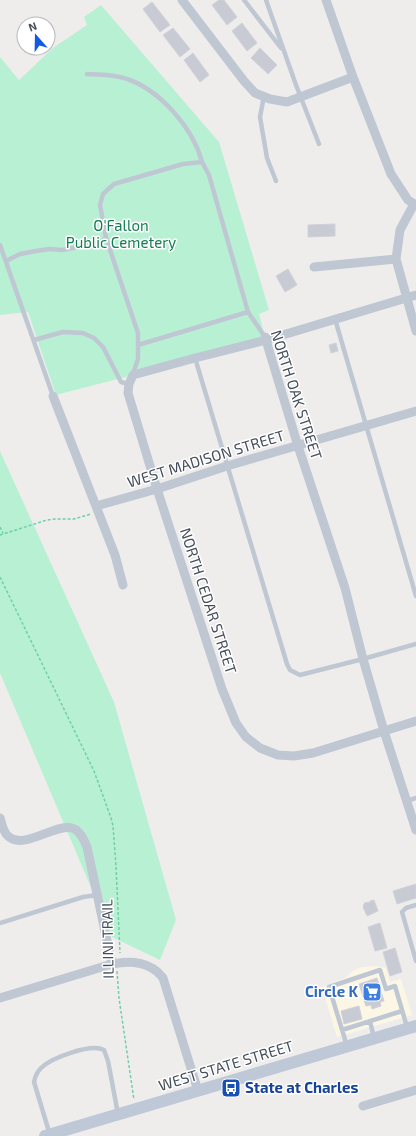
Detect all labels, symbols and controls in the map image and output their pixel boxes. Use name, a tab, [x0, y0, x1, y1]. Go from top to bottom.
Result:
north arrow	[16, 16, 56, 56]
text: N	[26, 19, 38, 34]
park label: O'Fallon Public Cemetery	[66, 216, 176, 251]
street label: NORTH OAK STREET	[268, 328, 326, 462]
street label: WEST MADISON STREET	[125, 425, 287, 491]
street label: NORTH CEDAR STREET	[177, 525, 241, 676]
street label: ILLINI TRAIL	[97, 899, 117, 979]
supermarket icon: Circle K	[361, 981, 383, 1003]
place label: Circle K	[305, 982, 358, 1000]
street label: WEST STATE STREET	[156, 1036, 295, 1094]
bus stop icon: State at Charles	[220, 1077, 242, 1099]
place label: State at Charles	[245, 1078, 358, 1096]

